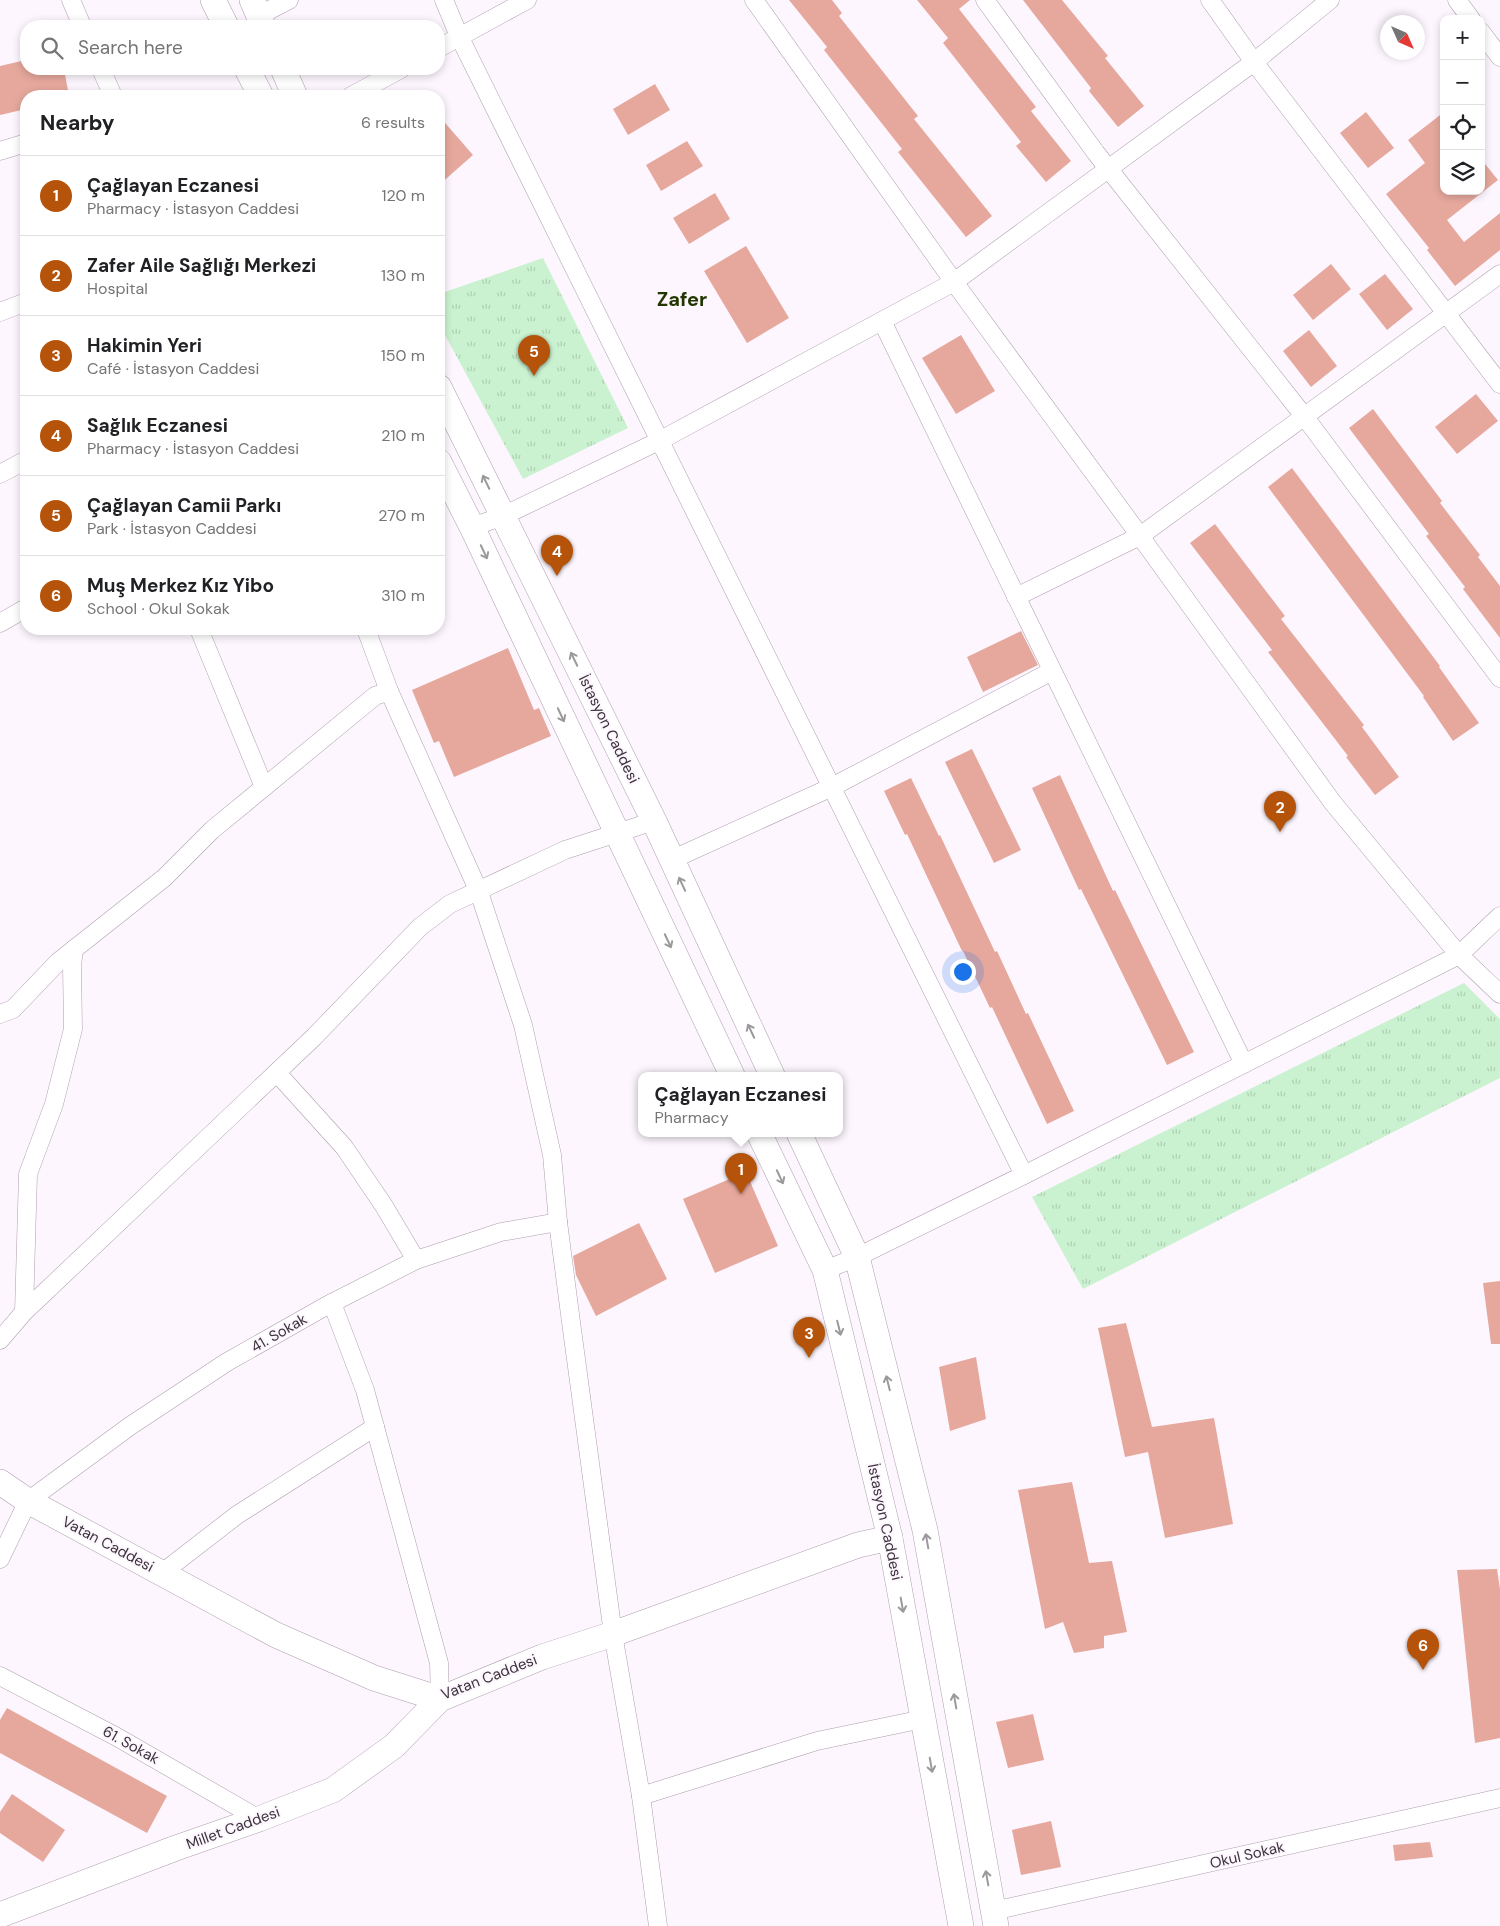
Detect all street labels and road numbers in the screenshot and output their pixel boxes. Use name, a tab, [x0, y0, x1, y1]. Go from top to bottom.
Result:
street label: İstasyon Caddesi	[574, 671, 644, 787]
street label: 41. Sokak	[247, 1309, 311, 1357]
street label: İstasyon Caddesi	[863, 1462, 907, 1582]
street label: Vatan Caddesi	[59, 1511, 157, 1577]
street label: Vatan Caddesi	[438, 1650, 540, 1704]
street label: 61. Sokak	[99, 1721, 163, 1769]
street label: Millet Caddesi	[183, 1802, 283, 1854]
street label: Okul Sokak	[1208, 1837, 1287, 1873]

